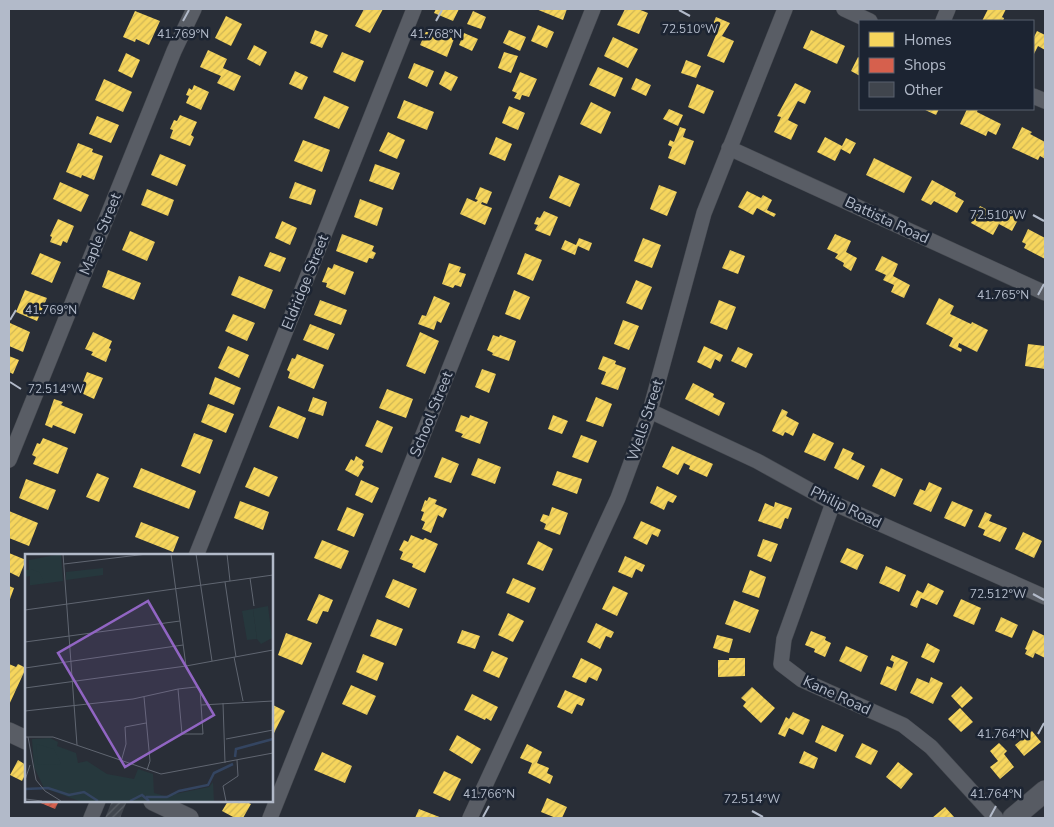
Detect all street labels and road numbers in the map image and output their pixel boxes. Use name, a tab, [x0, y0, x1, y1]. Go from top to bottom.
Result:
street label: Maple Street	[74, 189, 126, 278]
street label: Battista Road	[842, 192, 932, 248]
street label: Eldridge Street	[277, 231, 333, 333]
street label: School Street	[405, 368, 458, 460]
street label: Wells Street	[622, 376, 668, 463]
street label: Philip Road	[807, 481, 885, 533]
street label: Kane Road	[800, 671, 874, 719]

